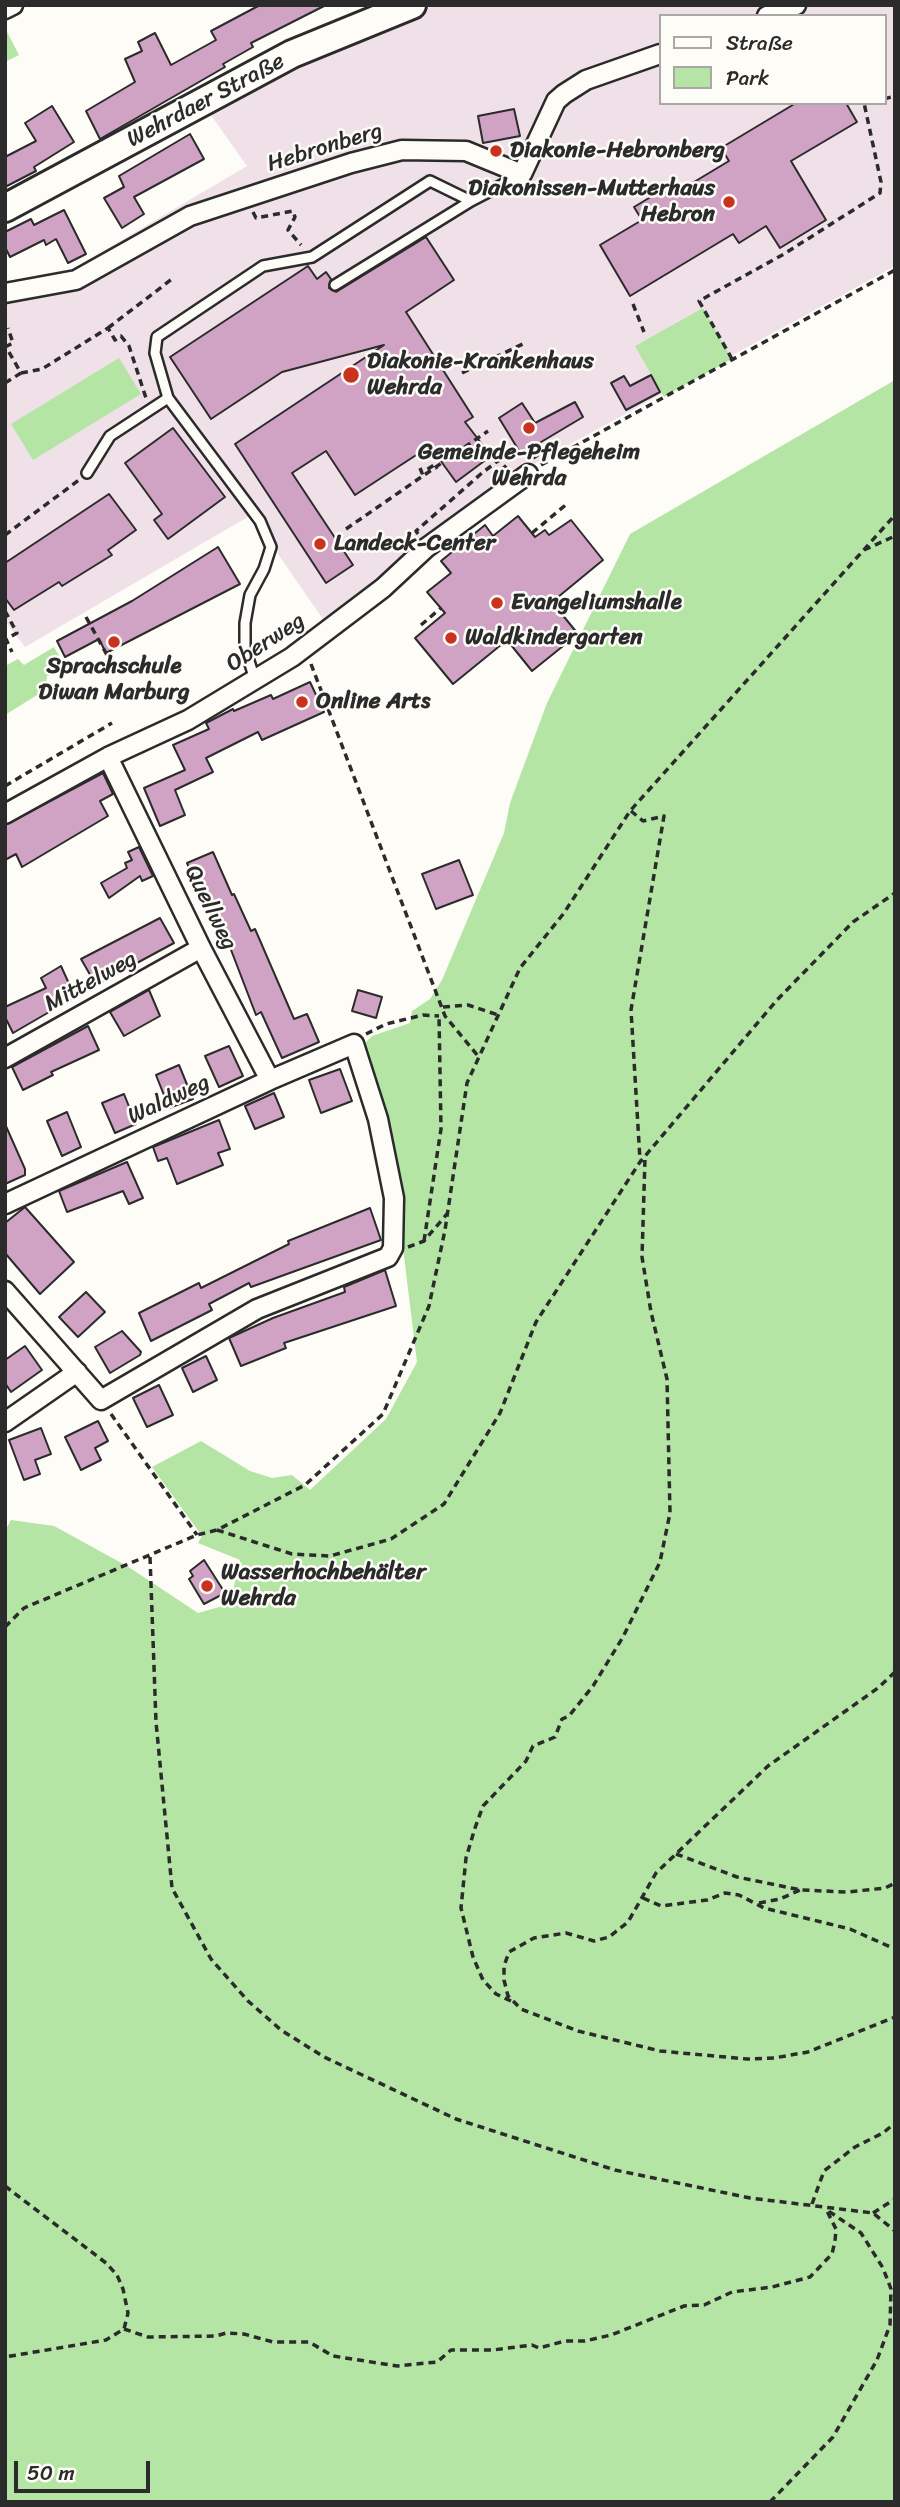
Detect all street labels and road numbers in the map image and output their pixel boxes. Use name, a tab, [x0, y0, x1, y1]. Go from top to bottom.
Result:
street label: Wehrdaer Straße	[123, 48, 289, 154]
street label: Hebronberg	[264, 117, 386, 179]
street label: Oberweg	[222, 607, 310, 679]
street label: Quellweg	[178, 861, 242, 955]
street label: Mittelweg	[40, 945, 142, 1019]
street label: Waldweg	[124, 1069, 214, 1131]

